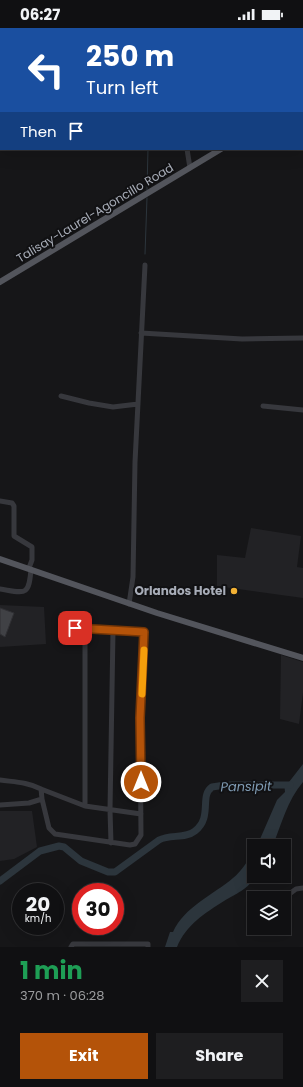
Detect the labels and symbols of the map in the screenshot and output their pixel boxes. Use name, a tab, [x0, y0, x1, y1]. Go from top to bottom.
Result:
street label: Talisay-Laurel-Agoncillo Road	[13, 159, 176, 266]
place label: Orlandos Hotel	[134, 582, 226, 599]
marker: Orlandos Hotel	[229, 586, 239, 596]
pin	[58, 611, 92, 645]
position arrow	[120, 761, 162, 803]
water label: Pansipit	[220, 777, 272, 796]
speed limit sign: 30	[72, 883, 124, 935]

